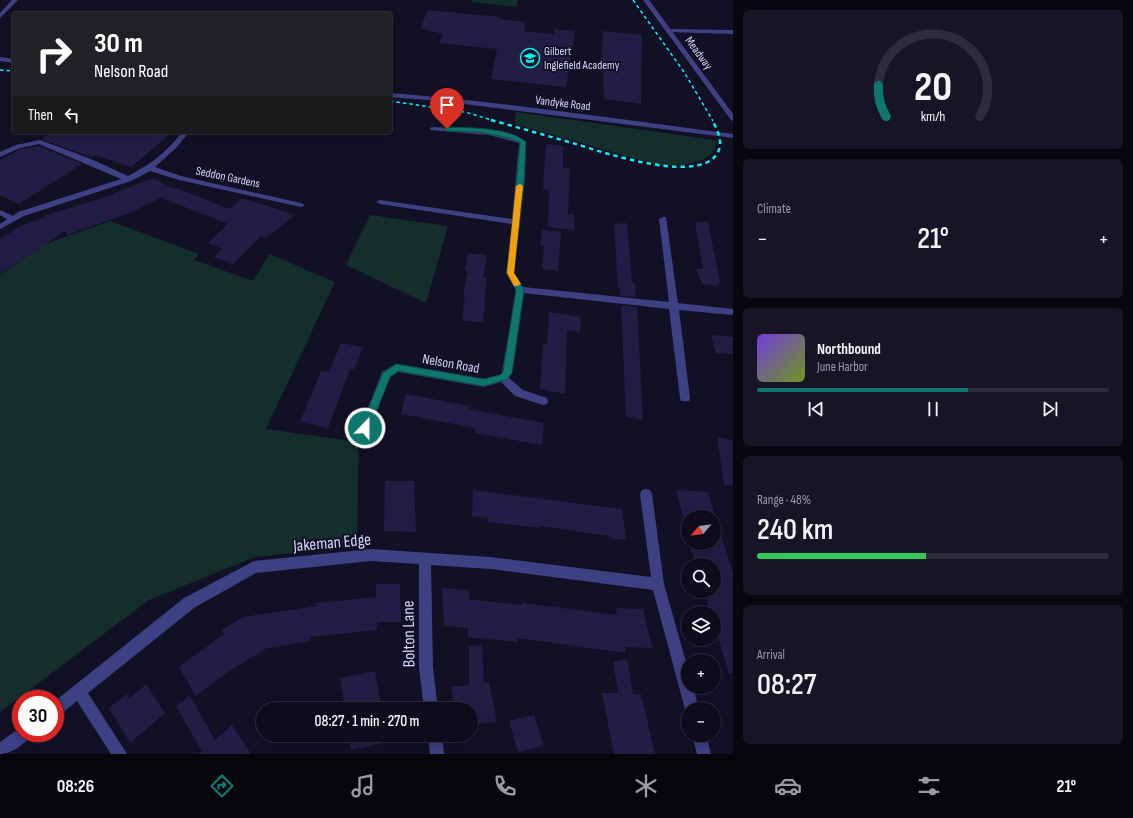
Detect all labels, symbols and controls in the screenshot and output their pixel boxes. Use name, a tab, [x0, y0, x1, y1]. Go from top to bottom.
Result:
text: 30 m	[94, 27, 143, 60]
icon: right	[28, 28, 80, 80]
street label: Meadway	[682, 34, 716, 73]
place label: Gilbert Inglefield Academy	[544, 44, 620, 73]
school or university icon: Gilbert Inglefield Academy	[519, 47, 541, 69]
text: Nelson Road	[94, 61, 168, 82]
text: 20	[914, 63, 952, 112]
pin	[430, 88, 464, 129]
street label: Vandyke Road	[534, 93, 591, 114]
icon: arrive	[436, 94, 458, 116]
icon: left	[61, 104, 83, 126]
text: Then	[28, 106, 53, 125]
text: km/h	[921, 108, 945, 125]
street label: Seddon Gardens	[195, 163, 261, 192]
text: Climate	[757, 201, 791, 217]
text: 21°	[917, 221, 949, 257]
text: −	[757, 226, 768, 253]
text: +	[1098, 226, 1109, 253]
text: Northbound	[817, 340, 881, 359]
street label: Nelson Road	[421, 350, 481, 377]
text: June Harbor	[817, 359, 868, 375]
icon: previous	[805, 398, 827, 420]
icon: pause	[922, 398, 944, 420]
icon: next	[1039, 398, 1061, 420]
position arrow	[344, 407, 386, 449]
text: Range · 48%	[757, 492, 811, 508]
north arrow	[681, 510, 721, 550]
map controls	[681, 510, 721, 742]
text: 240 km	[757, 512, 833, 548]
street label: Jakeman Edge	[291, 530, 372, 556]
button: search	[681, 558, 721, 598]
street label: Bolton Lane	[398, 600, 420, 668]
button: layers	[681, 606, 721, 646]
text: Arrival	[757, 647, 785, 663]
button: +	[681, 654, 721, 694]
text: 08:27	[757, 667, 816, 703]
speed limit sign: 30	[12, 690, 64, 742]
button: −	[681, 702, 721, 742]
text: 08:27 · 1 min · 270 m	[315, 712, 419, 731]
icon: directions	[208, 772, 236, 800]
icon: music	[349, 772, 377, 800]
icon: phone	[491, 772, 519, 800]
icon: climate	[632, 772, 660, 800]
icon: car	[774, 772, 802, 800]
icon: filters	[915, 772, 943, 800]
text: 08:26	[57, 776, 94, 797]
text: 21°	[1057, 776, 1076, 797]

